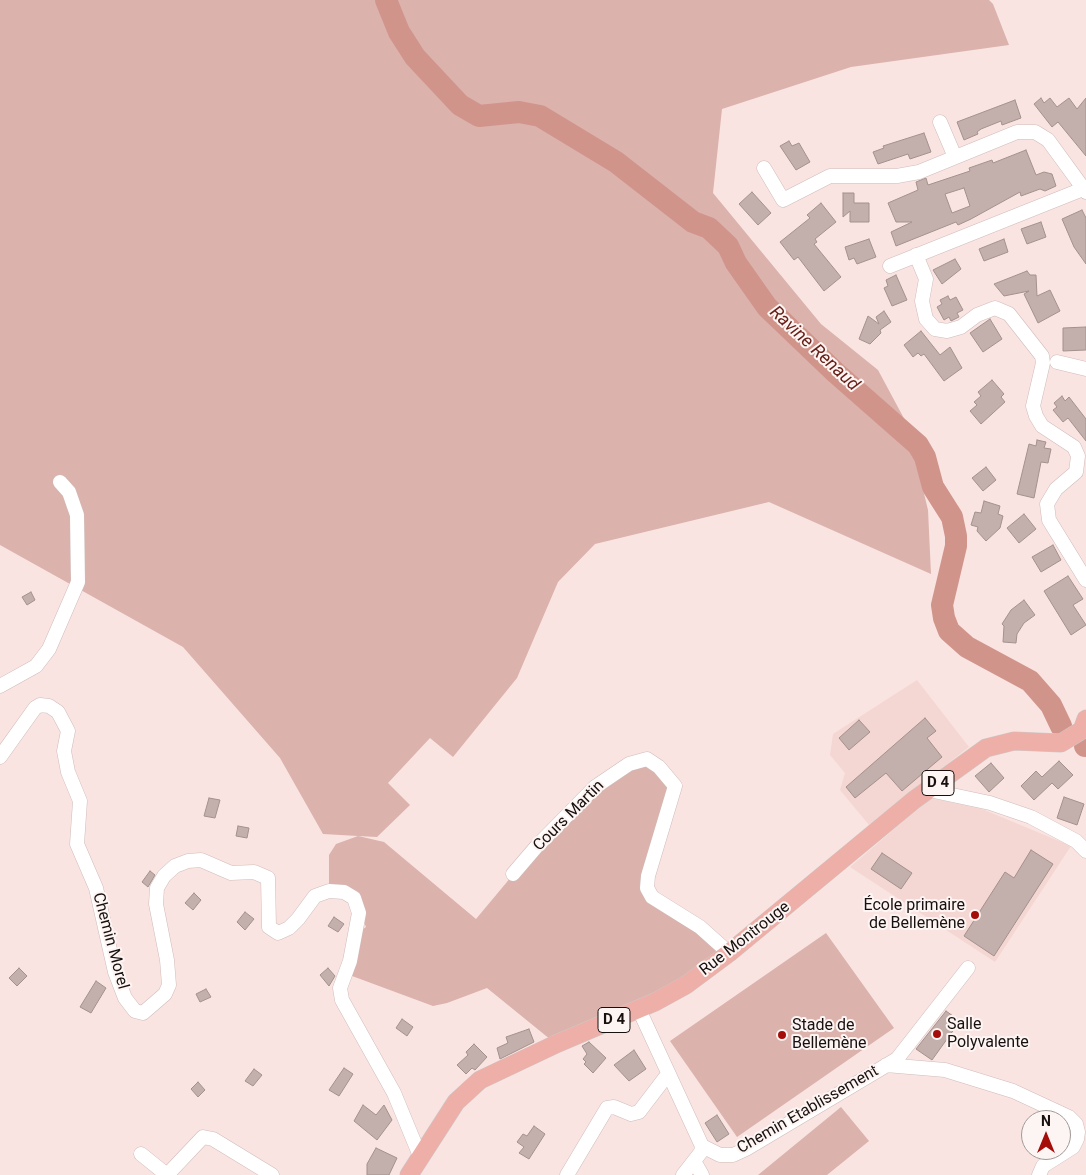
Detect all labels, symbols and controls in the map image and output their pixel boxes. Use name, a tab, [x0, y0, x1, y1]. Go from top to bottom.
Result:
water label: Ravine Renaud	[765, 302, 863, 396]
road number: D 4	[922, 770, 954, 796]
street label: Cours Martin	[530, 777, 608, 855]
street label: Chemin Morel	[88, 891, 132, 991]
place label: École primaire de Bellemène	[864, 896, 965, 934]
street label: Rue Montrouge	[696, 898, 794, 980]
marker: École primaire de Bellemène	[969, 909, 981, 921]
road number: D 4	[598, 1008, 630, 1032]
place label: Salle Polyvalente	[947, 1015, 1029, 1053]
place label: Stade de Bellemène	[792, 1016, 867, 1054]
marker: Salle Polyvalente	[931, 1028, 943, 1040]
marker: Stade de Bellemène	[776, 1029, 788, 1041]
street label: Chemin Etablissement	[734, 1062, 882, 1158]
north arrow	[1021, 1110, 1071, 1160]
text: N	[1041, 1113, 1051, 1129]

